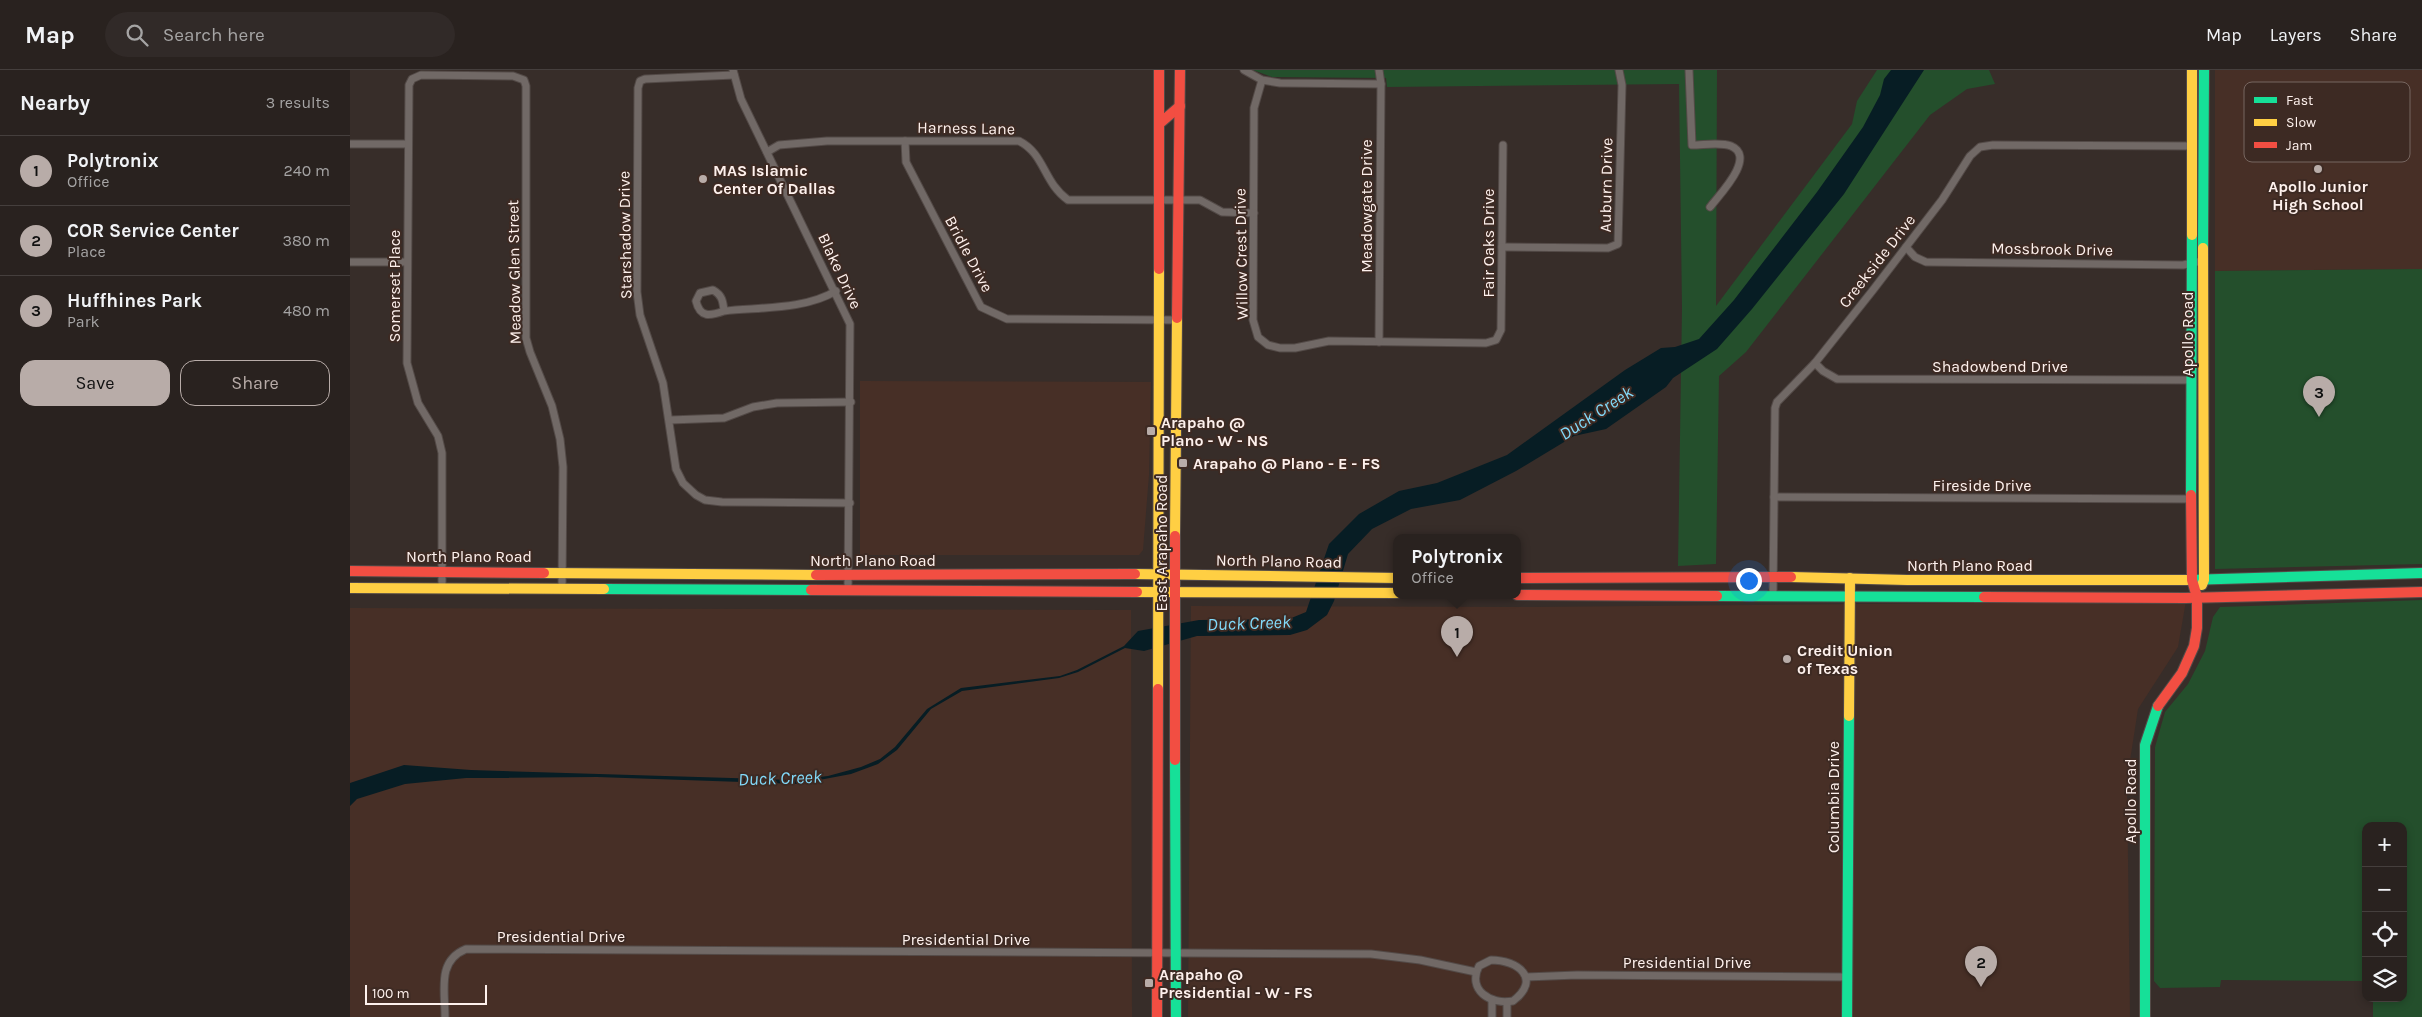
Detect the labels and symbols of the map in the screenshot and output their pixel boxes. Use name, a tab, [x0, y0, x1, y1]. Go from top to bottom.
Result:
legend	[2244, 82, 2410, 162]
text: Fast	[2286, 92, 2313, 109]
text: Slow	[2286, 114, 2316, 131]
street label: Harness Lane	[917, 118, 1015, 138]
text: Jam	[2286, 137, 2312, 154]
street label: Auburn Drive	[1596, 138, 1616, 232]
street label: Meadowgate Drive	[1357, 139, 1376, 273]
place label: MAS Islamic Center Of Dallas	[713, 161, 835, 198]
marker: Apollo Junior High School	[2312, 163, 2324, 175]
street label: Starshadow Drive	[614, 171, 636, 299]
marker: MAS Islamic Center Of Dallas	[697, 173, 709, 185]
place label: Apollo Junior High School	[2268, 177, 2368, 214]
street label: Willow Crest Drive	[1230, 188, 1252, 320]
street label: Fair Oaks Drive	[1479, 189, 1498, 297]
street label: Meadow Glen Street	[503, 200, 525, 344]
street label: Creekside Drive	[1835, 211, 1919, 311]
street label: Bridle Drive	[941, 213, 997, 295]
street label: Somerset Place	[385, 230, 404, 342]
street label: Blake Drive	[814, 230, 866, 312]
street label: Mossbrook Drive	[1991, 238, 2113, 260]
street label: Apollo Road	[2178, 291, 2197, 377]
street label: Shadowbend Drive	[1932, 357, 2068, 376]
pin: 3	[2303, 376, 2335, 417]
water label: Duck Creek	[1555, 380, 1638, 445]
place label: Arapaho @ Plano - W - NS	[1161, 413, 1269, 450]
marker: Arapaho @ Plano - W - NS	[1145, 425, 1157, 437]
place label: Arapaho @ Plano - E - FS	[1193, 454, 1380, 473]
marker: Arapaho @ Plano - E - FS	[1177, 457, 1189, 469]
street label: East Arapaho Road	[1152, 475, 1171, 612]
street label: Fireside Drive	[1932, 476, 2032, 495]
street label: North Plano Road	[406, 547, 532, 566]
street label: North Plano Road	[1216, 550, 1342, 572]
street label: North Plano Road	[810, 551, 936, 570]
street label: North Plano Road	[1907, 556, 2033, 575]
your location	[1736, 568, 1762, 594]
water label: Duck Creek	[1207, 611, 1292, 635]
pin: 1	[1441, 616, 1473, 657]
place label: Credit Union of Texas	[1797, 641, 1893, 678]
marker: Credit Union of Texas	[1781, 653, 1793, 665]
street label: Columbia Drive	[1824, 741, 1843, 853]
street label: Apollo Road	[2121, 758, 2140, 844]
water label: Duck Creek	[738, 766, 823, 790]
street label: Presidential Drive	[497, 927, 625, 946]
street label: Presidential Drive	[902, 930, 1030, 949]
pin: 2	[1965, 946, 1997, 987]
street label: Presidential Drive	[1623, 953, 1751, 972]
place label: Arapaho @ Presidential - W - FS	[1159, 965, 1313, 1002]
marker: Arapaho @ Presidential - W - FS	[1143, 977, 1155, 989]
scale bar	[365, 982, 488, 1005]

